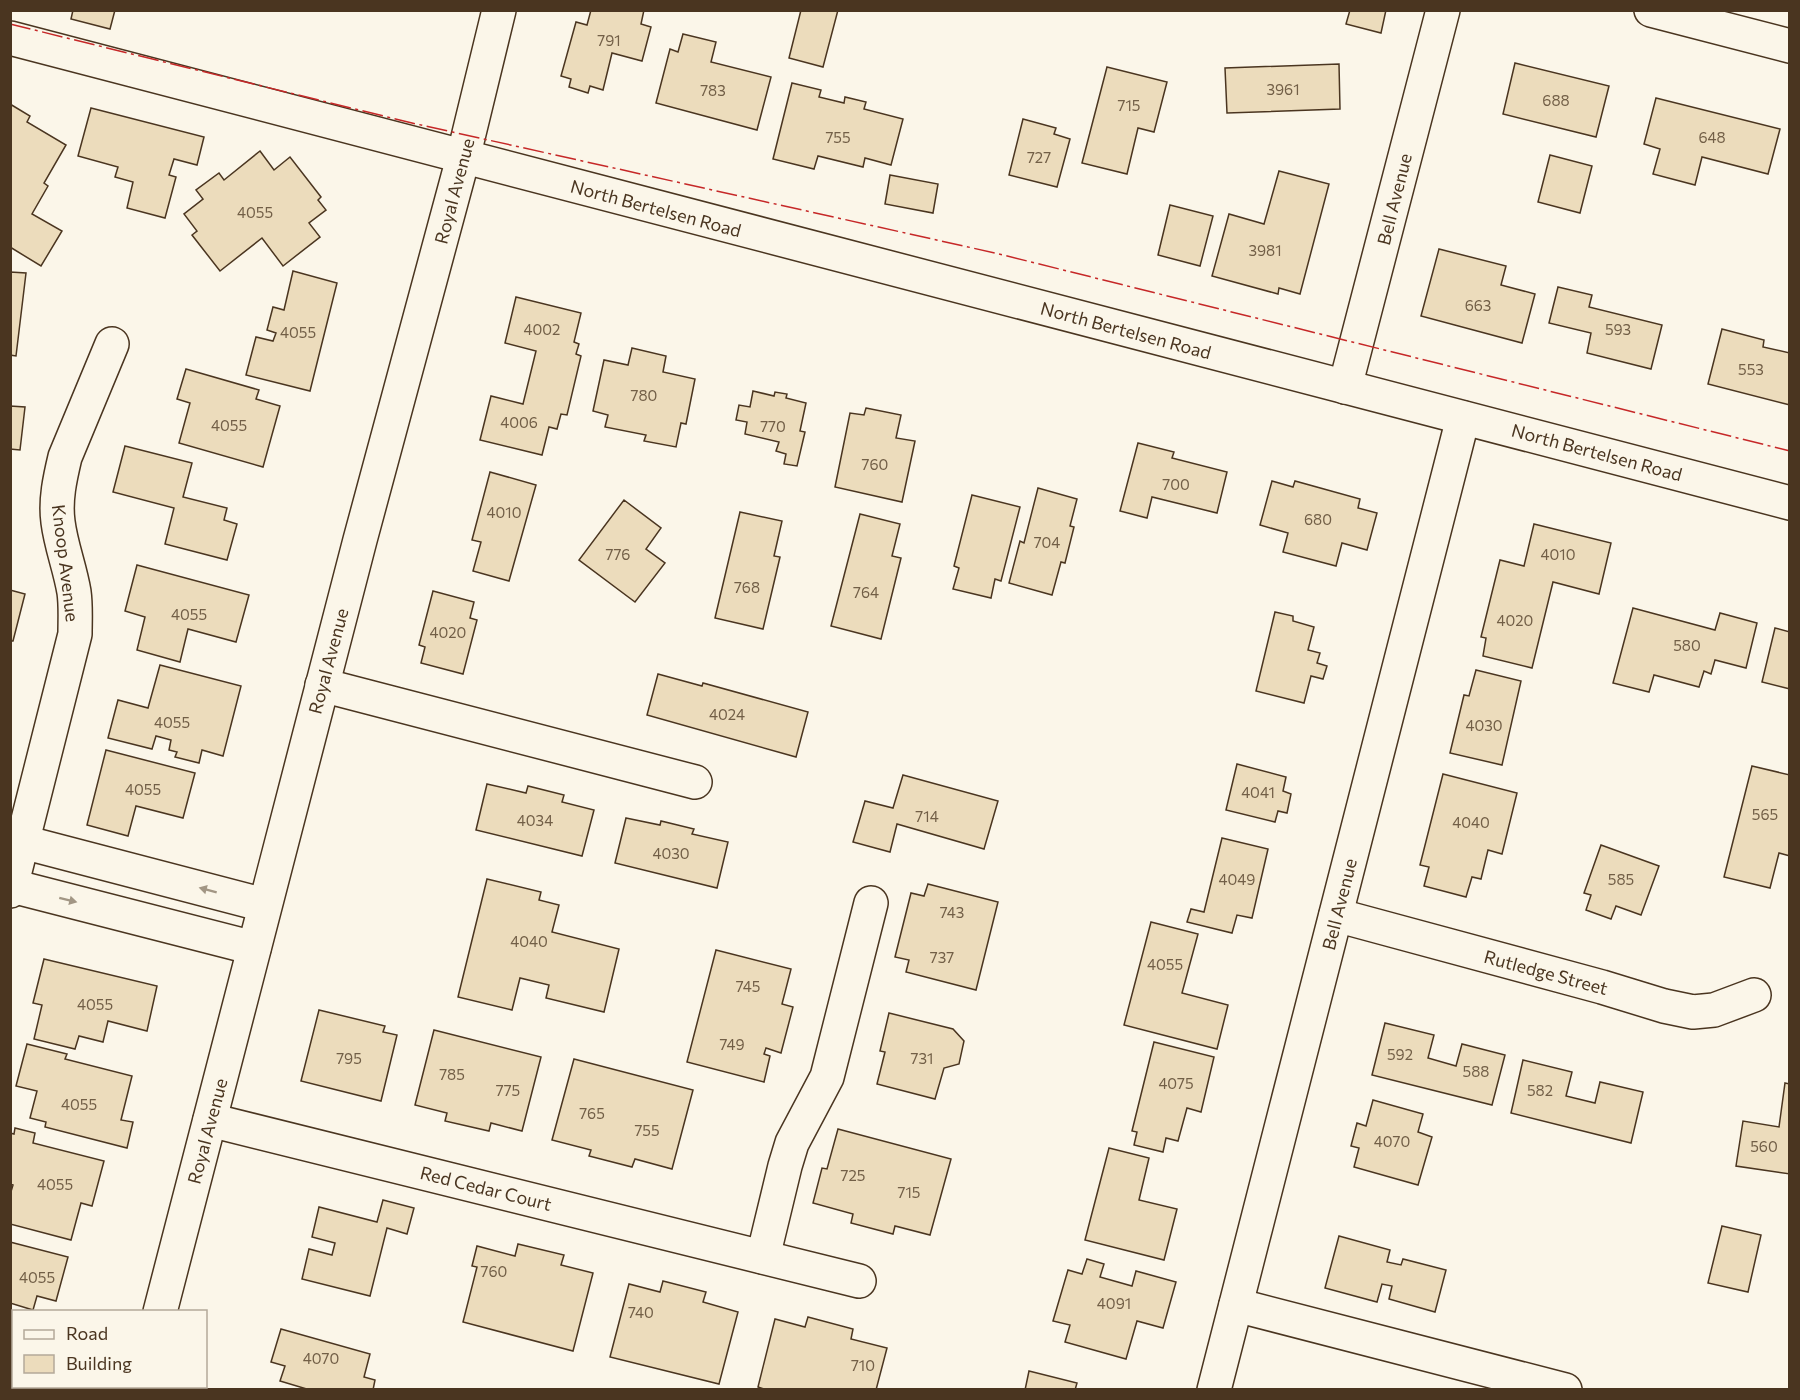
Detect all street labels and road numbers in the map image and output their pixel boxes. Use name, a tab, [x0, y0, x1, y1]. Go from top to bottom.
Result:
street label: Royal Avenue	[429, 136, 479, 246]
street label: Bell Avenue	[1372, 151, 1416, 247]
street label: North Bertelsen Road	[568, 175, 744, 241]
street label: North Bertelsen Road	[1038, 297, 1214, 363]
street label: North Bertelsen Road	[1509, 419, 1685, 485]
street label: Knoop Avenue	[48, 503, 84, 623]
street label: Royal Avenue	[303, 606, 353, 716]
street label: Bell Avenue	[1317, 856, 1361, 952]
street label: Rutledge Street	[1482, 945, 1610, 999]
street label: Royal Avenue	[182, 1076, 232, 1186]
street label: Red Cedar Court	[418, 1161, 554, 1215]

